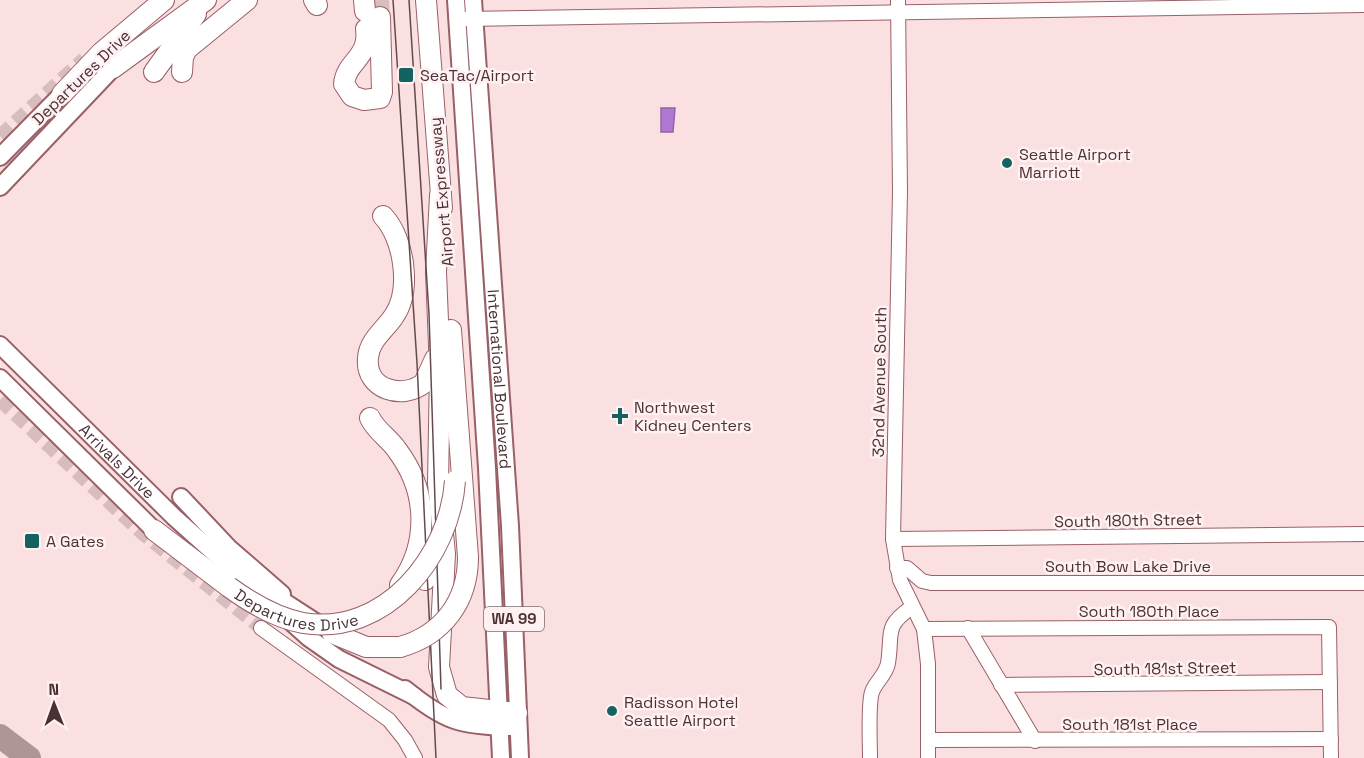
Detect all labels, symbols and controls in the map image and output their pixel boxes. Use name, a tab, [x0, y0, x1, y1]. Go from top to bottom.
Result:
street label: Departures Drive	[28, 25, 135, 130]
place label: SeaTac/Airport	[420, 65, 534, 86]
marker: SeaTac/Airport	[397, 66, 415, 84]
street label: Airport Expressway	[425, 116, 458, 268]
place label: Seattle Airport Marriott	[1019, 144, 1131, 183]
marker: Seattle Airport Marriott	[1000, 156, 1014, 170]
street label: International Boulevard	[482, 289, 516, 470]
street label: 32nd Avenue South	[868, 307, 891, 457]
place label: Northwest Kidney Centers	[634, 397, 751, 436]
marker: Northwest Kidney Centers	[611, 407, 629, 425]
street label: Arrivals Drive	[75, 419, 159, 503]
street label: South 180th Street	[1054, 509, 1202, 532]
place label: A Gates	[46, 531, 104, 552]
marker: A Gates	[23, 532, 41, 550]
street label: South Bow Lake Drive	[1045, 556, 1211, 577]
street label: Departures Drive	[231, 584, 361, 636]
street label: South 180th Place	[1079, 601, 1219, 622]
road number: WA 99	[484, 607, 544, 631]
street label: South 181st Street	[1093, 657, 1237, 680]
north arrow	[24, 674, 84, 734]
text: N	[48, 679, 59, 700]
place label: Radisson Hotel Seattle Airport	[624, 692, 739, 731]
marker: Radisson Hotel Seattle Airport	[605, 704, 619, 718]
street label: South 181st Place	[1062, 714, 1198, 735]

